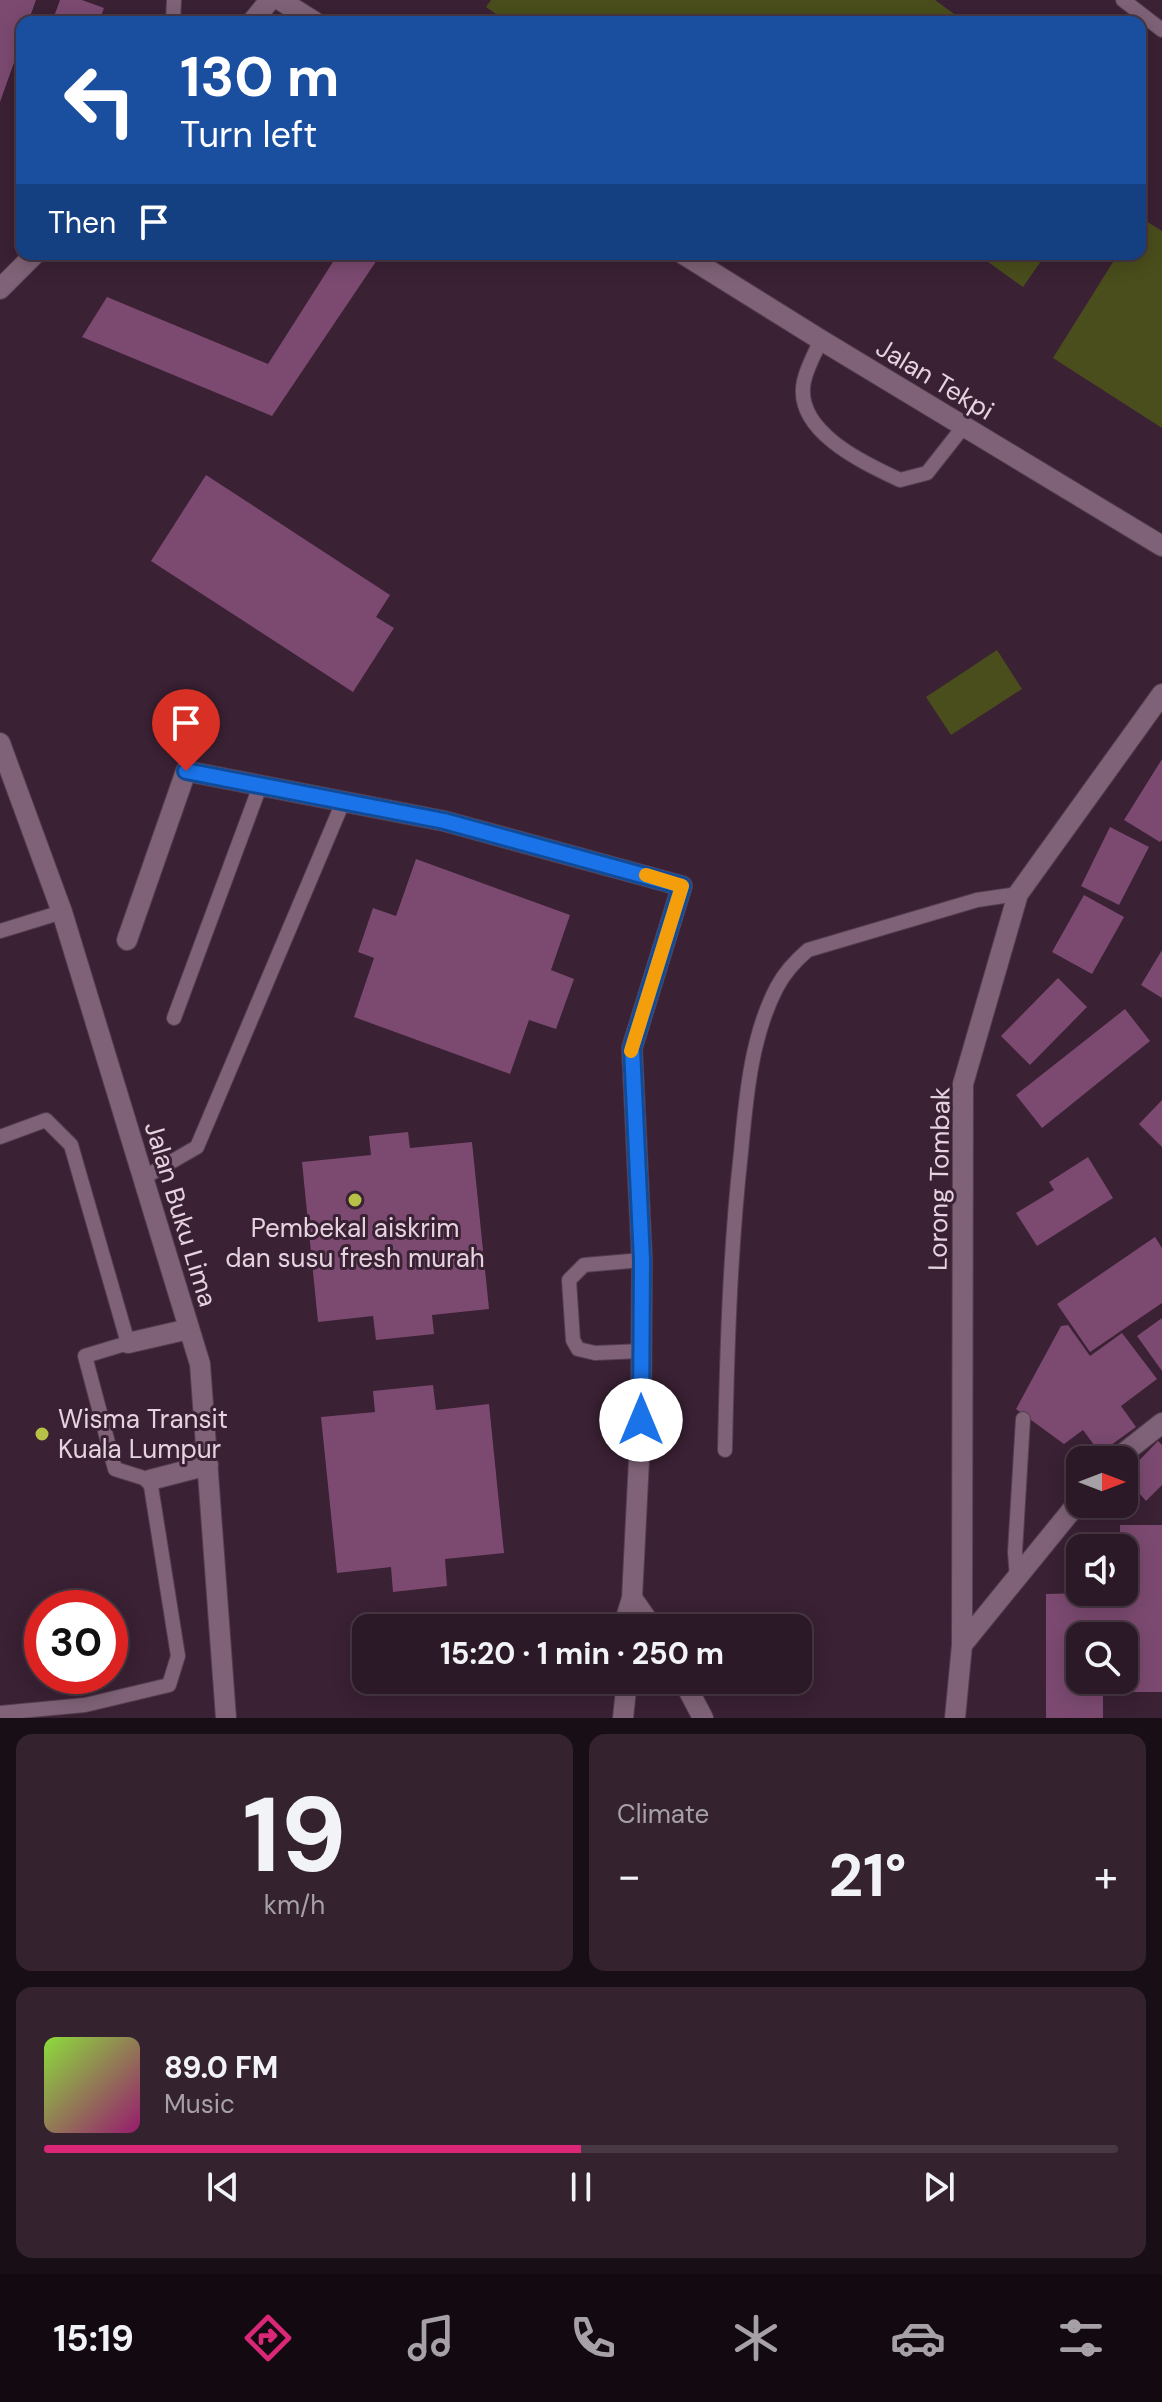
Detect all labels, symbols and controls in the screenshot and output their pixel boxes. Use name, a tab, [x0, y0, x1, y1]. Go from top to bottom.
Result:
text: 130 m	[180, 40, 339, 113]
icon: left	[48, 48, 152, 152]
text: Turn left	[180, 111, 317, 158]
icon: arrive	[132, 200, 176, 244]
text: Then	[48, 203, 116, 242]
street label: Jalan Tekpi	[870, 331, 1000, 427]
pin	[152, 689, 220, 771]
icon: arrive	[164, 701, 208, 745]
street label: Lorong Tombak	[920, 1087, 958, 1271]
street label: Jalan Buku Lima	[137, 1117, 225, 1311]
marker: Pembekal aiskrim dan susu fresh murah	[346, 1191, 364, 1209]
place label: Pembekal aiskrim dan susu fresh murah	[225, 1211, 485, 1275]
position arrow	[599, 1378, 683, 1462]
place label: Wisma Transit Kuala Lumpur	[58, 1402, 228, 1466]
marker: Wisma Transit Kuala Lumpur	[33, 1425, 51, 1443]
north arrow	[1066, 1446, 1138, 1518]
map controls	[1066, 1446, 1138, 1694]
button: sound	[1066, 1534, 1138, 1606]
speed limit sign: 30	[24, 1590, 128, 1694]
button: search	[1066, 1622, 1138, 1694]
text: 15:20 · 1 min · 250 m	[440, 1634, 724, 1673]
text: 19	[243, 1768, 346, 1903]
text: Climate	[617, 1797, 709, 1831]
text: 21°	[828, 1836, 907, 1915]
text: −	[617, 1847, 641, 1905]
text: +	[1094, 1847, 1118, 1905]
text: km/h	[264, 1888, 325, 1922]
text: 89.0 FM	[164, 2048, 278, 2087]
text: Music	[164, 2087, 235, 2121]
icon: previous	[201, 2165, 245, 2209]
icon: pause	[559, 2165, 603, 2209]
icon: next	[917, 2165, 961, 2209]
icon: directions	[240, 2310, 296, 2366]
icon: music	[403, 2310, 459, 2366]
icon: phone	[565, 2310, 621, 2366]
icon: climate	[728, 2310, 784, 2366]
icon: car	[890, 2310, 946, 2366]
icon: filters	[1053, 2310, 1109, 2366]
text: 15:19	[53, 2315, 134, 2362]

